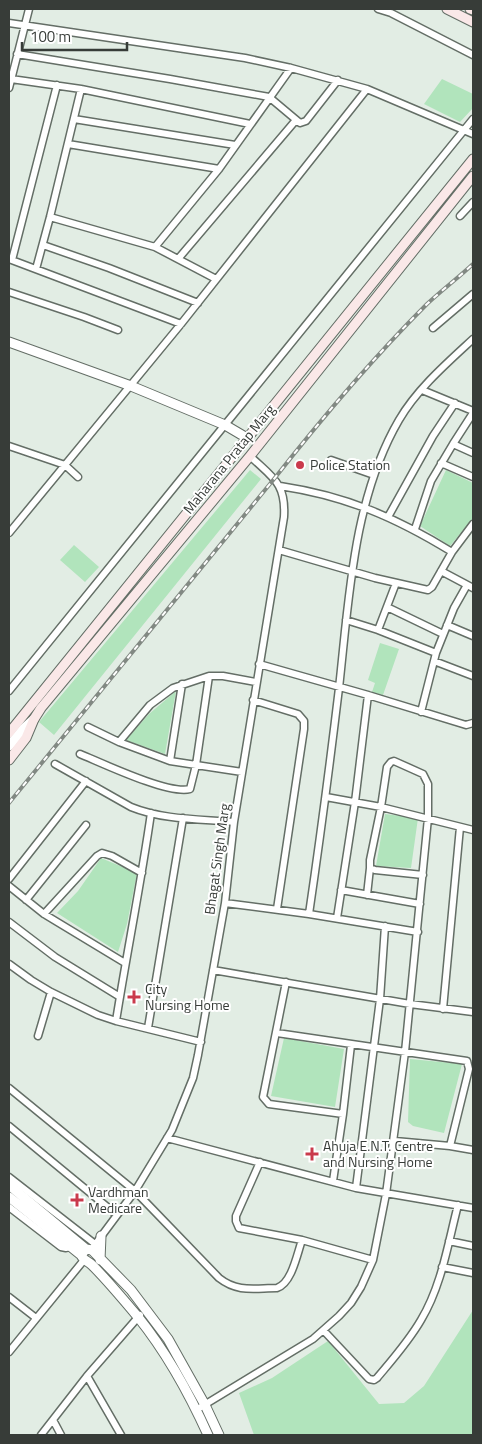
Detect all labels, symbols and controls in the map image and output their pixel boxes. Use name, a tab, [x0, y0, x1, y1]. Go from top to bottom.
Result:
scale bar	[22, 20, 128, 52]
text: 100 m	[30, 25, 71, 48]
street label: Maharana Pratap Marg	[178, 399, 280, 518]
place label: Police Station	[310, 454, 390, 475]
marker: Police Station	[294, 459, 306, 471]
street label: Bhagat Singh Marg	[198, 802, 235, 916]
place label: City Nursing Home	[145, 978, 230, 1015]
marker: City Nursing Home	[127, 990, 141, 1004]
place label: Ahuja E.N.T. Centre and Nursing Home	[323, 1135, 433, 1172]
marker: Ahuja E.N.T. Centre and Nursing Home	[305, 1147, 319, 1161]
place label: Vardhman Medicare	[88, 1181, 149, 1218]
marker: Vardhman Medicare	[70, 1193, 84, 1207]

